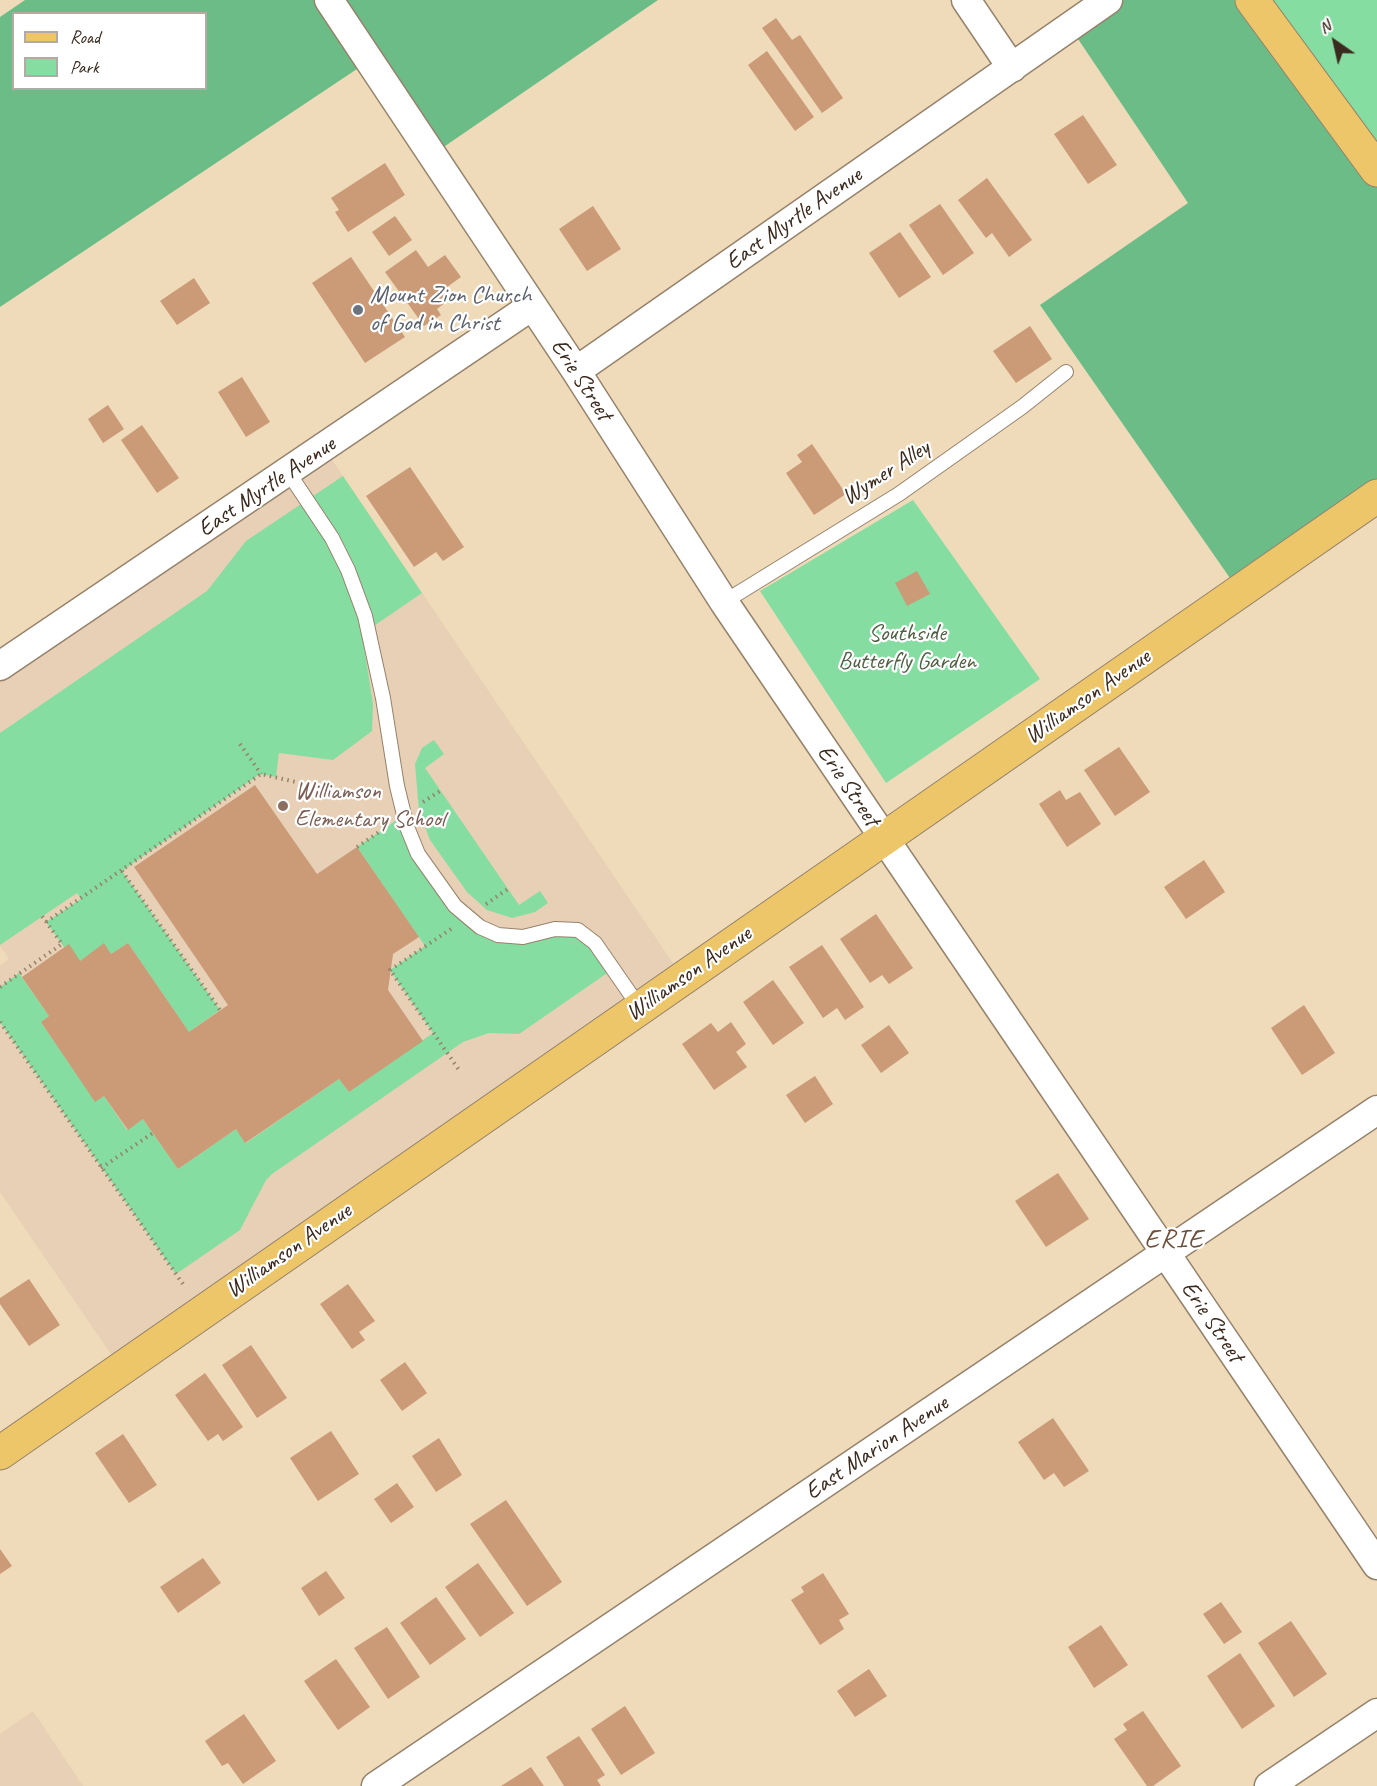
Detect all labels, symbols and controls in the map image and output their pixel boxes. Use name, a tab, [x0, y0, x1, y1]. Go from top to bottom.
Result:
legend	[12, 12, 207, 90]
north arrow	[1305, 12, 1365, 72]
text: N	[1315, 16, 1335, 38]
text: Road	[70, 26, 100, 48]
text: Park	[70, 56, 99, 78]
street label: East Myrtle Avenue	[720, 161, 868, 277]
place label: Mount Zion Church of God in Christ	[370, 282, 531, 338]
marker: Mount Zion Church of God in Christ	[351, 303, 365, 317]
street label: Erie Street	[544, 334, 618, 426]
street label: East Myrtle Avenue	[193, 430, 341, 544]
street label: Wymer Alley	[837, 434, 935, 512]
park label: Southside Butterfly Garden	[838, 620, 976, 676]
street label: Williamson Avenue	[1020, 643, 1156, 751]
street label: Erie Street	[810, 740, 886, 832]
place label: Williamson Elementary School	[295, 778, 445, 834]
marker: Williamson Elementary School	[276, 799, 290, 813]
street label: Williamson Avenue	[621, 920, 757, 1028]
street label: Williamson Avenue	[221, 1197, 357, 1305]
district label: ERIE	[1144, 1224, 1204, 1256]
street label: Erie Street	[1174, 1276, 1250, 1368]
street label: East Marion Avenue	[800, 1390, 954, 1506]

